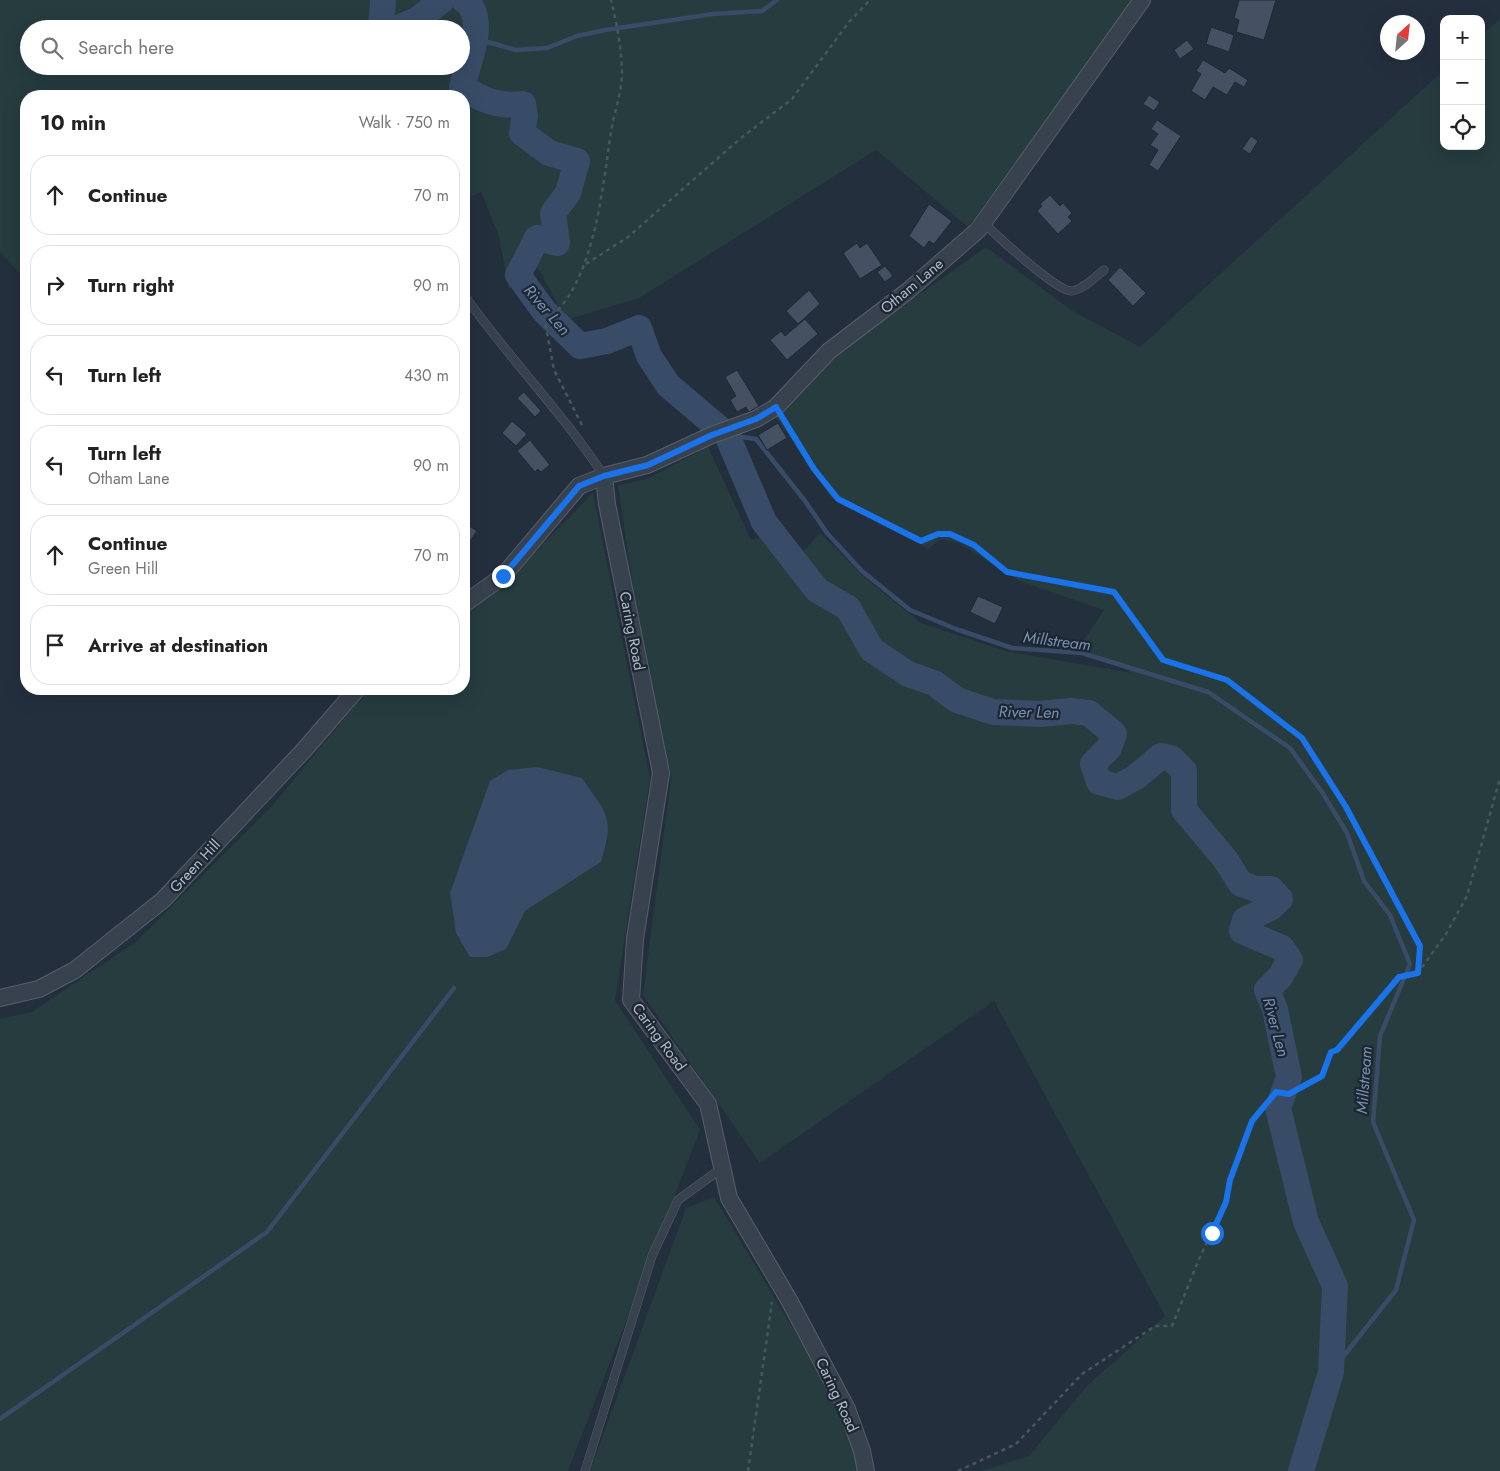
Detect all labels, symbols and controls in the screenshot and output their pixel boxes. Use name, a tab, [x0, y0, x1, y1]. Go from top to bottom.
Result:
north arrow	[1380, 15, 1425, 60]
map controls	[1440, 15, 1485, 150]
button: +	[1440, 15, 1485, 60]
search box	[20, 20, 470, 75]
icon: search	[38, 34, 66, 62]
text: Search here	[78, 34, 174, 61]
button: −	[1440, 60, 1485, 105]
button: locate	[1440, 105, 1485, 150]
text: 10 min	[40, 108, 106, 138]
text: Walk · 750 m	[359, 111, 450, 134]
icon: ahead	[41, 181, 69, 209]
text: Continue	[88, 182, 167, 209]
text: 70 m	[414, 184, 449, 207]
street label: Otham Lane	[876, 253, 949, 319]
icon: right	[41, 271, 69, 299]
text: Turn right	[88, 272, 174, 299]
text: 90 m	[413, 274, 449, 297]
water label: River Len	[518, 280, 576, 340]
icon: left	[41, 361, 69, 389]
text: Turn left	[88, 362, 161, 389]
text: 430 m	[404, 364, 449, 387]
text: Turn left	[88, 440, 161, 467]
icon: left	[41, 451, 69, 479]
text: 90 m	[413, 454, 449, 477]
text: Otham Lane	[88, 467, 169, 490]
text: Continue	[88, 530, 167, 557]
icon: ahead	[41, 541, 69, 569]
text: 70 m	[414, 544, 449, 567]
text: Green Hill	[88, 557, 158, 580]
route end	[492, 565, 515, 588]
street label: Caring Road	[614, 590, 650, 672]
water label: Millstream	[1022, 625, 1092, 657]
icon: arrive	[41, 631, 69, 659]
text: Arrive at destination	[88, 632, 268, 659]
water label: River Len	[999, 700, 1059, 724]
street label: Green Hill	[164, 834, 226, 898]
water label: River Len	[1257, 995, 1295, 1059]
street label: Caring Road	[627, 998, 691, 1076]
water label: Millstream	[1350, 1045, 1378, 1115]
route start	[1201, 1222, 1224, 1245]
street label: Caring Road	[810, 1354, 864, 1436]

